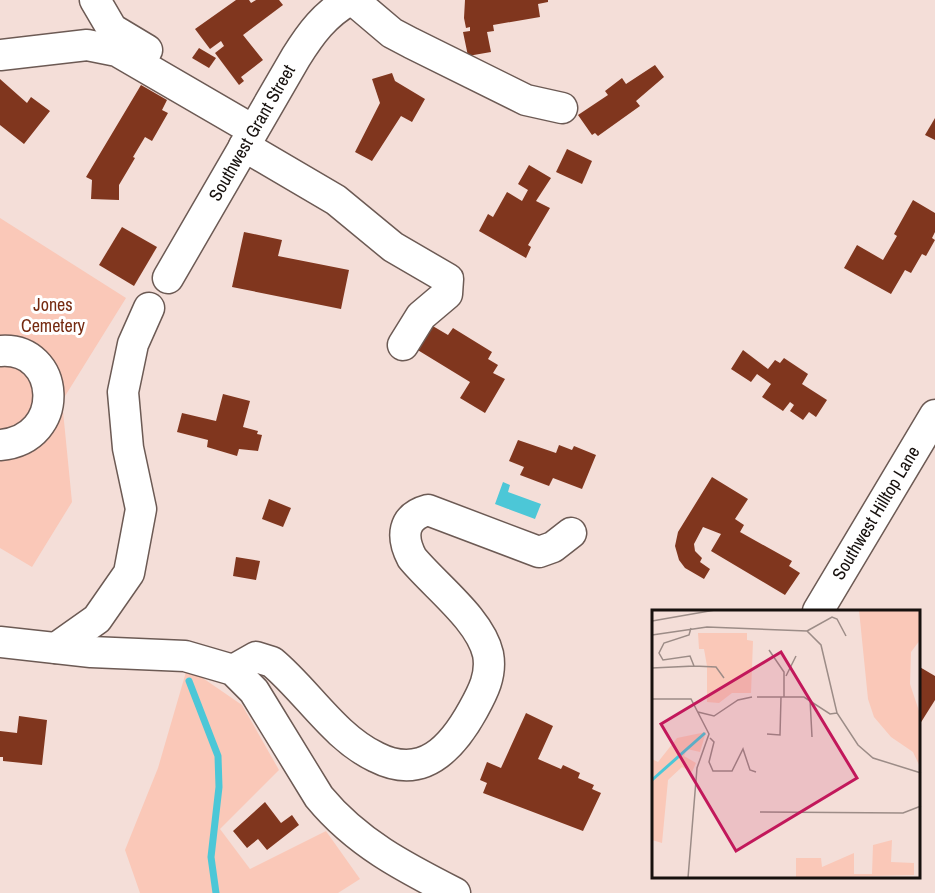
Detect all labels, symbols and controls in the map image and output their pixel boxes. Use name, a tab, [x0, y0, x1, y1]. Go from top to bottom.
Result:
street label: Southwest Grant Street	[202, 60, 301, 205]
park label: Jones Cemetery	[21, 292, 86, 338]
street label: Southwest Hilltop Lane	[826, 441, 925, 584]
inset map	[652, 610, 920, 878]

